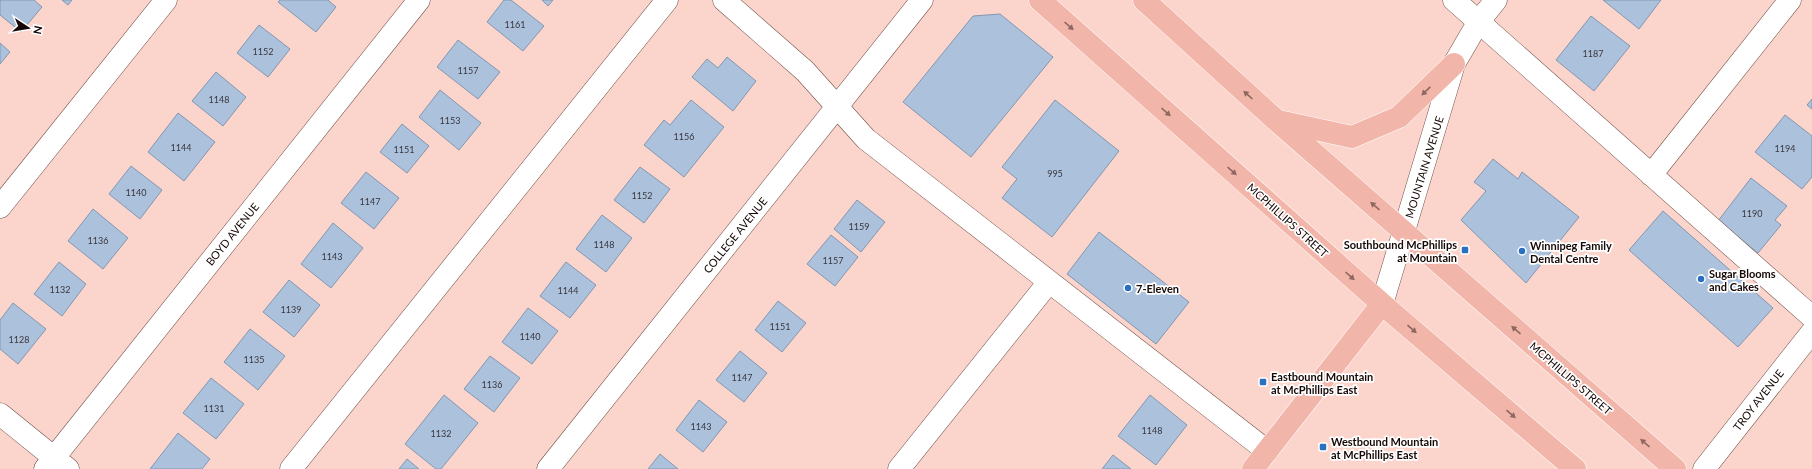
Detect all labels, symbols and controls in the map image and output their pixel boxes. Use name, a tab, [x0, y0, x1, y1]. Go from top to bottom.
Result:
north arrow	[8, 8, 48, 48]
house number: 1161	[505, 19, 525, 30]
one-way arrow	[1064, 21, 1074, 30]
text: N	[31, 25, 46, 36]
house number: 1152	[253, 46, 273, 57]
house number: 1187	[1583, 48, 1603, 59]
house number: 1157	[458, 65, 478, 76]
one-way arrow	[1421, 86, 1431, 96]
one-way arrow	[1243, 90, 1253, 99]
house number: 1148	[209, 94, 229, 105]
one-way arrow	[1161, 107, 1171, 117]
street label: MOUNTAIN AVENUE	[1402, 114, 1446, 220]
house number: 1153	[440, 115, 460, 126]
house number: 1156	[674, 131, 694, 142]
house number: 1144	[171, 142, 191, 153]
house number: 1194	[1775, 143, 1795, 154]
house number: 1151	[394, 144, 414, 155]
one-way arrow	[1227, 166, 1238, 175]
house number: 995	[1047, 168, 1063, 179]
street label: MCPHILLIPS STREET	[1245, 180, 1331, 260]
house number: 1140	[126, 187, 146, 198]
house number: 1152	[632, 190, 652, 201]
street label: COLLEGE AVENUE	[700, 194, 770, 276]
house number: 1147	[360, 196, 380, 207]
street label: BOYD AVENUE	[203, 200, 261, 268]
one-way arrow	[1370, 202, 1380, 211]
house number: 1190	[1742, 208, 1762, 219]
house number: 1159	[849, 221, 869, 232]
house number: 1136	[88, 235, 108, 246]
place label: Southbound McPhillips at Mountain	[1344, 238, 1457, 264]
house number: 1148	[594, 239, 614, 250]
place label: Winnipeg Family Dental Centre	[1530, 239, 1612, 265]
marker: Southbound McPhillips at Mountain	[1460, 245, 1470, 255]
marker: Winnipeg Family Dental Centre	[1517, 246, 1527, 256]
house number: 1143	[322, 251, 342, 262]
house number: 1157	[823, 255, 843, 266]
place label: Sugar Blooms and Cakes	[1709, 267, 1776, 293]
one-way arrow	[1345, 271, 1356, 280]
marker: Sugar Blooms and Cakes	[1696, 274, 1706, 284]
place label: 7-Eleven	[1136, 282, 1179, 295]
marker: 7-Eleven	[1123, 283, 1133, 293]
house number: 1132	[50, 284, 70, 295]
house number: 1144	[558, 285, 578, 296]
house number: 1139	[281, 304, 301, 315]
house number: 1151	[770, 321, 790, 332]
one-way arrow	[1407, 325, 1417, 334]
one-way arrow	[1511, 325, 1521, 335]
house number: 1140	[520, 331, 540, 342]
house number: 1128	[9, 334, 29, 345]
street label: MCPHILLIPS STREET	[1528, 339, 1615, 417]
house number: 1135	[244, 354, 264, 365]
street label: TROY AVENUE	[1730, 367, 1786, 433]
place label: Eastbound Mountain at McPhillips East	[1271, 370, 1373, 396]
house number: 1147	[732, 372, 752, 383]
marker: Eastbound Mountain at McPhillips East	[1258, 377, 1268, 387]
house number: 1136	[482, 379, 502, 390]
house number: 1131	[204, 403, 224, 414]
one-way arrow	[1505, 409, 1516, 418]
house number: 1143	[691, 421, 711, 432]
house number: 1148	[1142, 425, 1162, 436]
house number: 1132	[431, 428, 451, 439]
place label: Westbound Mountain at McPhillips East	[1331, 435, 1438, 461]
one-way arrow	[1640, 439, 1651, 448]
marker: Westbound Mountain at McPhillips East	[1318, 442, 1328, 452]

